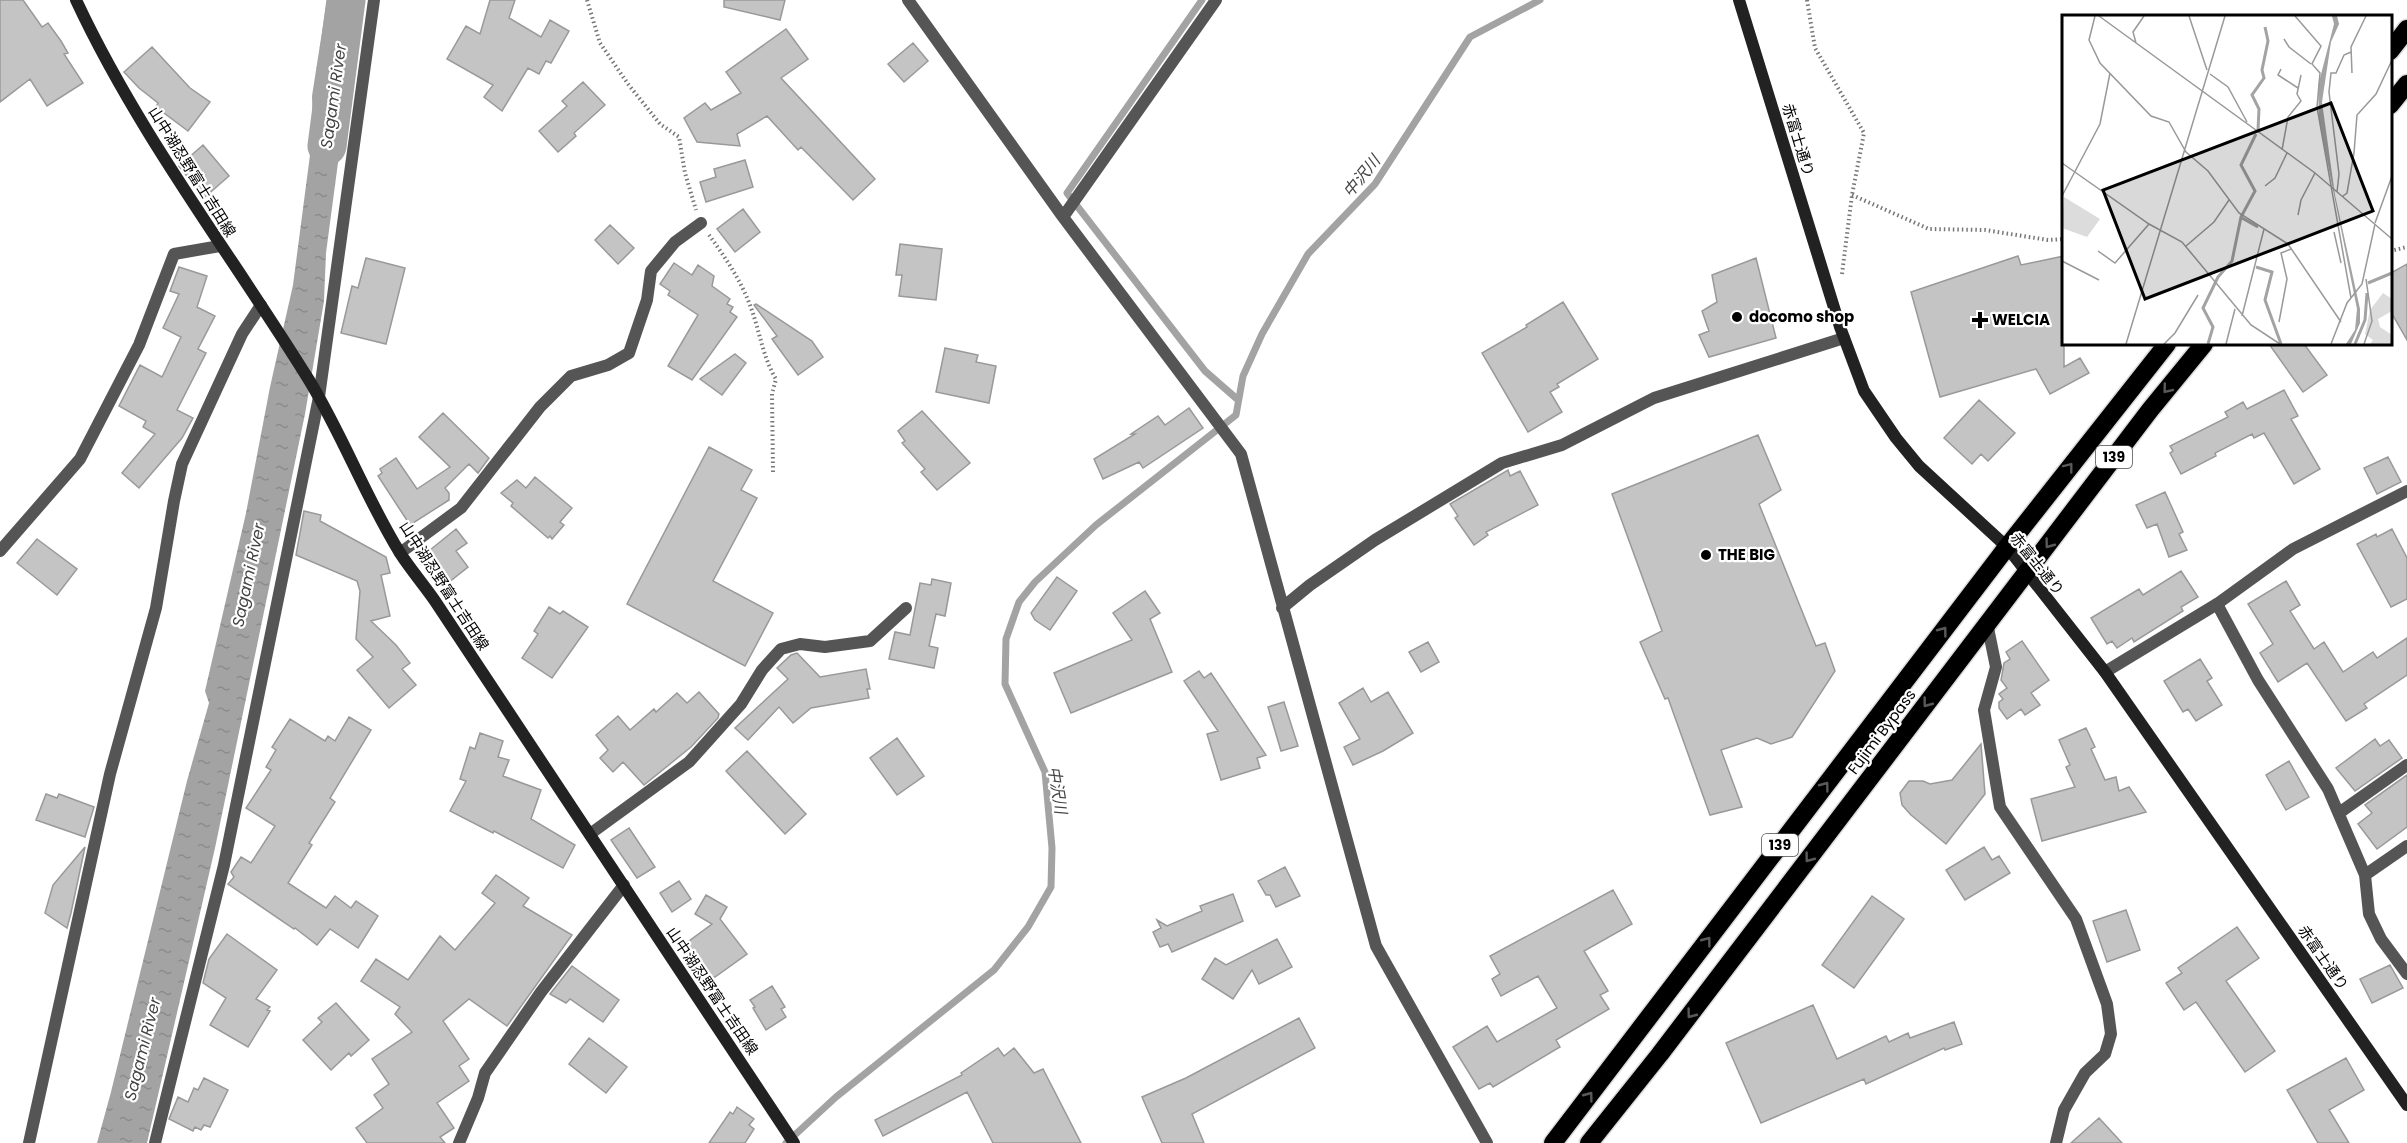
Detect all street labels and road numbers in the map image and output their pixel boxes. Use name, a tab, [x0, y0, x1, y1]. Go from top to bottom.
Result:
street label: 赤富士通り	[1777, 101, 1819, 179]
street label: 山中湖忍野富士吉田線	[144, 103, 241, 241]
road number: 139	[2096, 446, 2132, 468]
street label: 山中湖忍野富士吉田線	[395, 517, 494, 654]
street label: 赤富士通り	[2006, 528, 2069, 599]
street label: Fujimi Bypass	[1843, 685, 1921, 778]
road number: 139	[1762, 834, 1798, 856]
street label: 赤富士通り	[2293, 921, 2354, 994]
street label: 山中湖忍野富士吉田線	[662, 923, 763, 1059]

